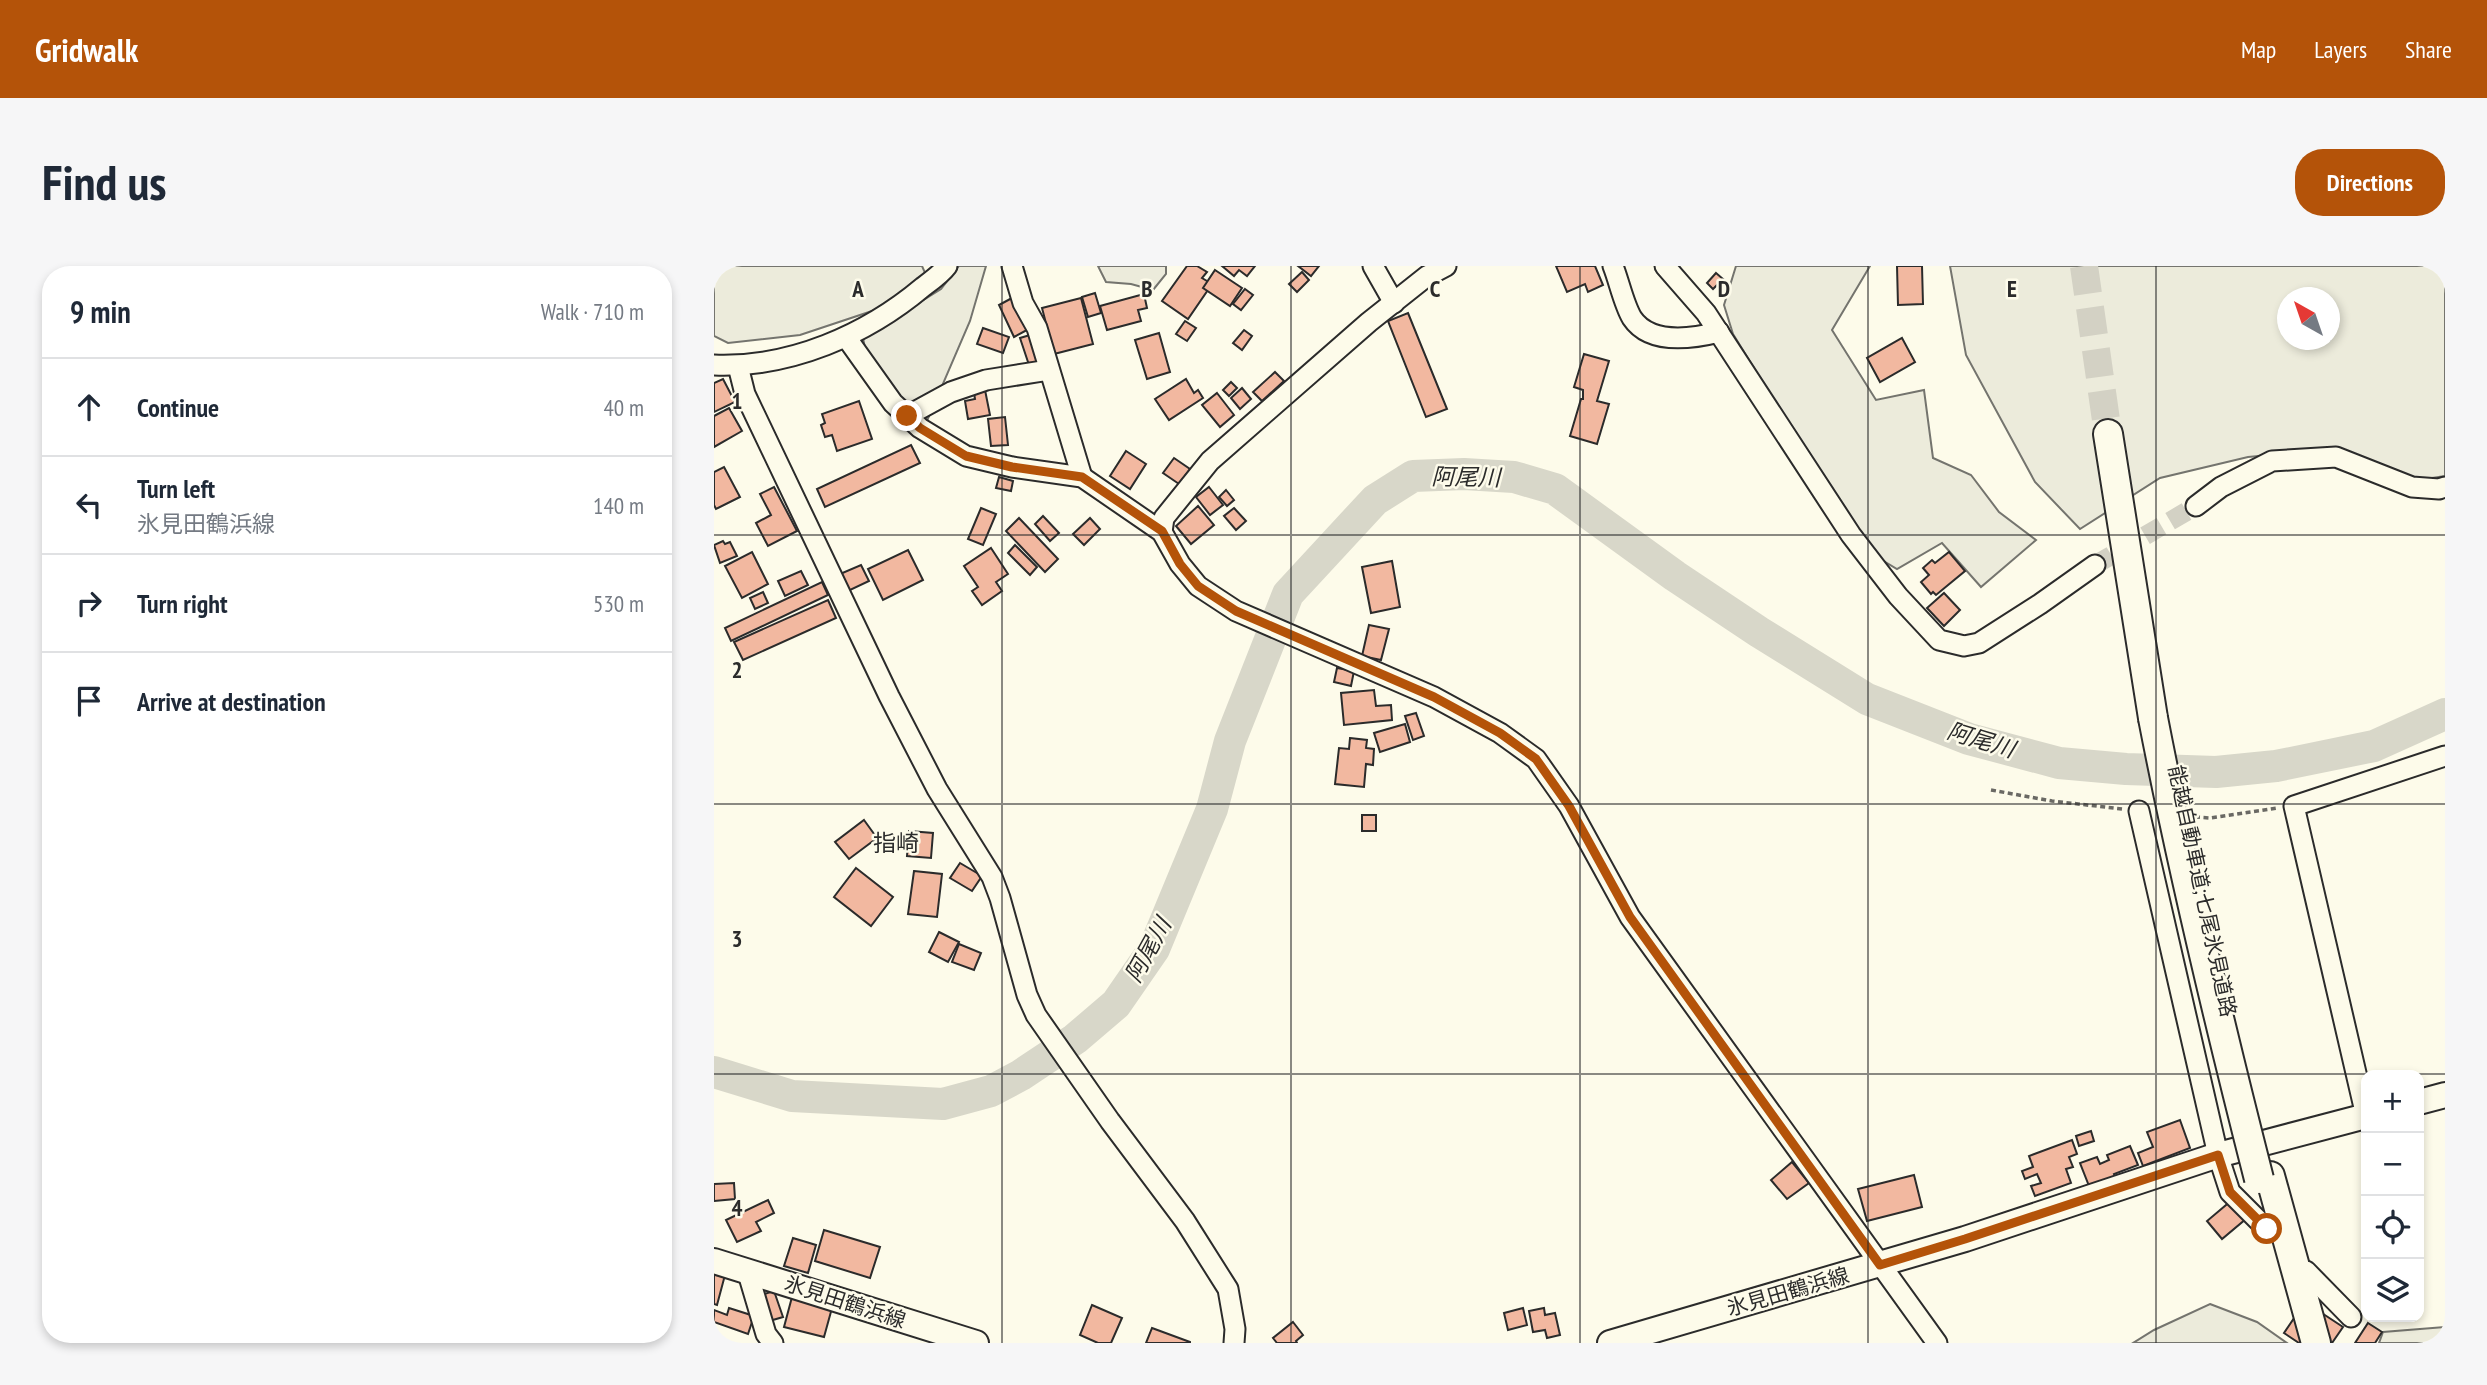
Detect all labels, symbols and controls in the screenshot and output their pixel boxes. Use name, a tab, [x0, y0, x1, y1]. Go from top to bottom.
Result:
text: Gridwalk	[35, 28, 138, 71]
text: Map	[2241, 34, 2276, 65]
text: Layers	[2314, 34, 2367, 65]
text: Share	[2405, 34, 2452, 65]
button: Directions	[2295, 149, 2445, 216]
text: Find us	[42, 150, 166, 214]
text: A	[851, 274, 864, 303]
text: B	[1141, 274, 1153, 303]
text: C	[1430, 274, 1441, 303]
text: D	[1718, 274, 1730, 303]
text: E	[2007, 274, 2017, 303]
north arrow	[2277, 287, 2340, 350]
text: 9 min	[70, 292, 131, 331]
text: Walk · 710 m	[541, 297, 644, 326]
text: 1	[732, 386, 743, 415]
icon: ahead	[70, 388, 108, 426]
text: Continue	[137, 391, 219, 424]
text: 40 m	[603, 393, 644, 422]
route end	[891, 400, 922, 431]
water label: 阿尾川	[1431, 461, 1504, 492]
text: Turn left	[137, 472, 215, 505]
icon: left	[70, 486, 108, 524]
text: 140 m	[593, 491, 644, 520]
text: 氷見田鶴浜線	[137, 509, 275, 538]
icon: right	[70, 584, 108, 622]
text: Turn right	[137, 587, 228, 620]
text: 530 m	[593, 589, 644, 618]
text: 2	[732, 655, 743, 684]
icon: arrive	[70, 682, 108, 720]
text: Arrive at destination	[137, 685, 326, 718]
water label: 阿尾川	[1944, 716, 2021, 764]
street label: 能越自動車道;七尾氷見道路	[2163, 763, 2242, 1019]
district label: 指崎	[873, 828, 919, 857]
water label: 阿尾川	[1118, 910, 1178, 987]
text: 3	[732, 924, 743, 953]
map controls	[2361, 1070, 2424, 1322]
button: +	[2361, 1070, 2424, 1133]
button: −	[2361, 1133, 2424, 1196]
text: 4	[732, 1193, 743, 1222]
button: locate	[2361, 1196, 2424, 1259]
route start	[2251, 1213, 2282, 1244]
button: layers	[2361, 1259, 2424, 1322]
street label: 氷見田鶴浜線	[1724, 1261, 1852, 1322]
street label: 氷見田鶴浜線	[781, 1269, 909, 1334]

